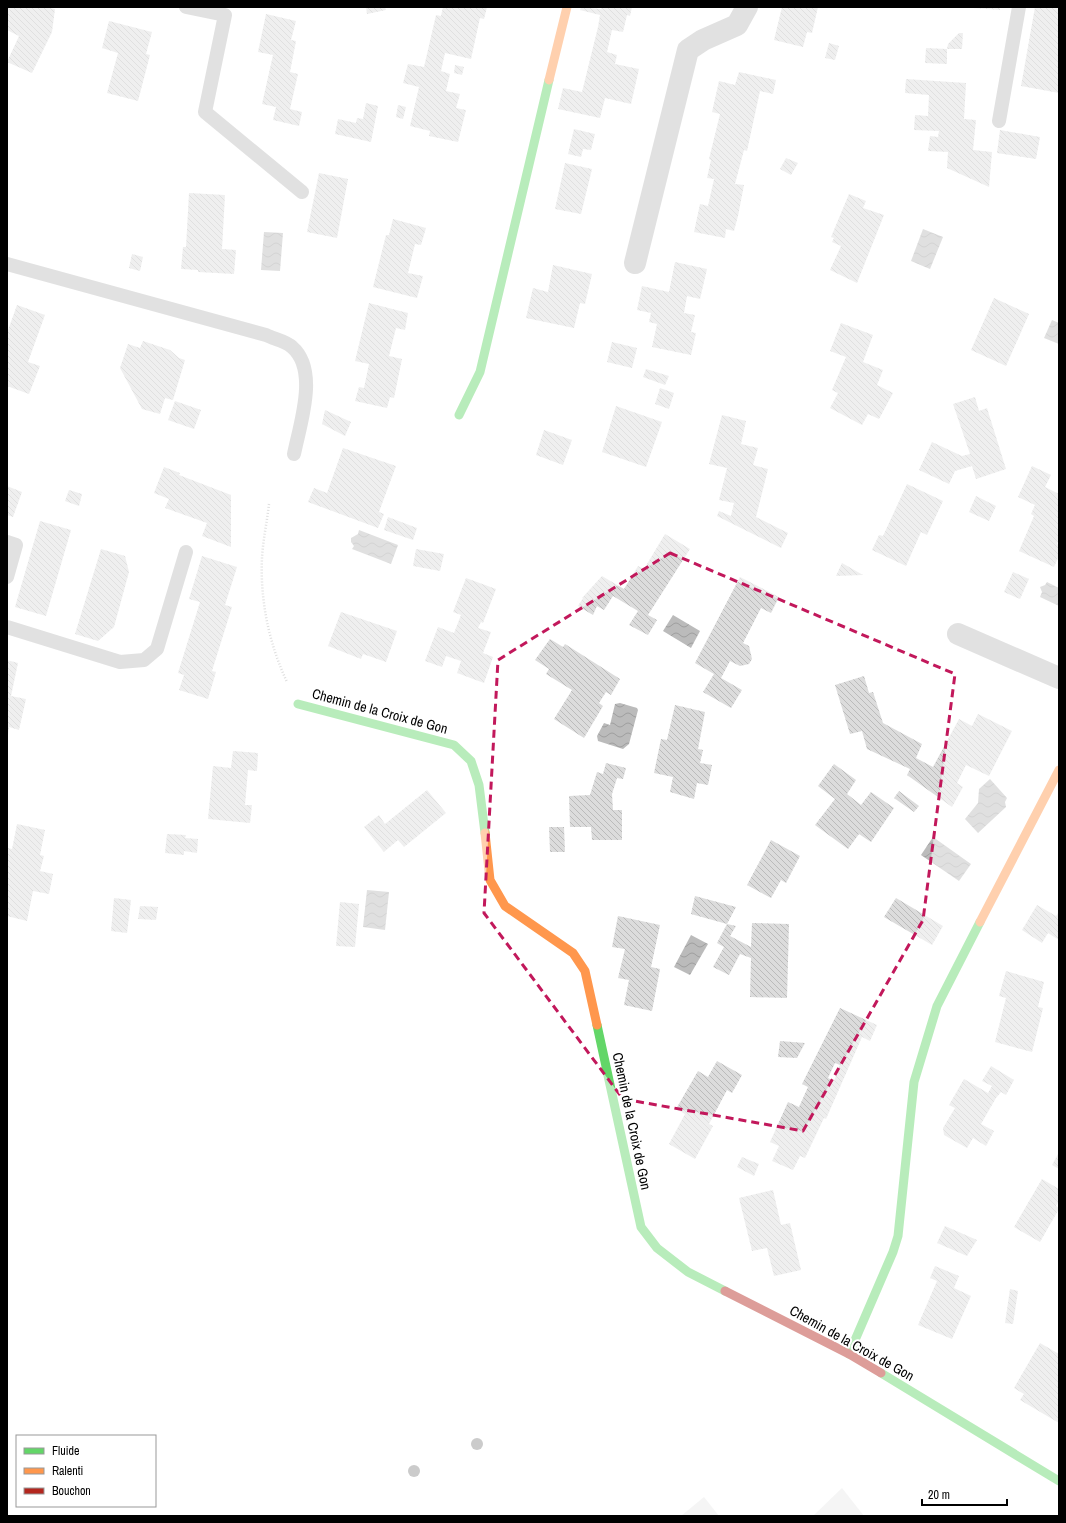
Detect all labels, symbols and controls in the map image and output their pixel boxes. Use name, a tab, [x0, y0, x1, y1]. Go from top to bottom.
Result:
street label: Chemin de la Croix de Gon	[310, 684, 450, 738]
street label: Chemin de la Croix de Gon	[609, 1051, 655, 1191]
street label: Chemin de la Croix de Gon	[787, 1301, 917, 1385]
legend	[16, 1435, 156, 1507]
text: Fluide	[52, 1443, 79, 1459]
text: Ralenti	[52, 1463, 83, 1479]
scale bar	[922, 1481, 1007, 1507]
text: Bouchon	[52, 1483, 91, 1499]
text: 20 m	[928, 1487, 950, 1503]

